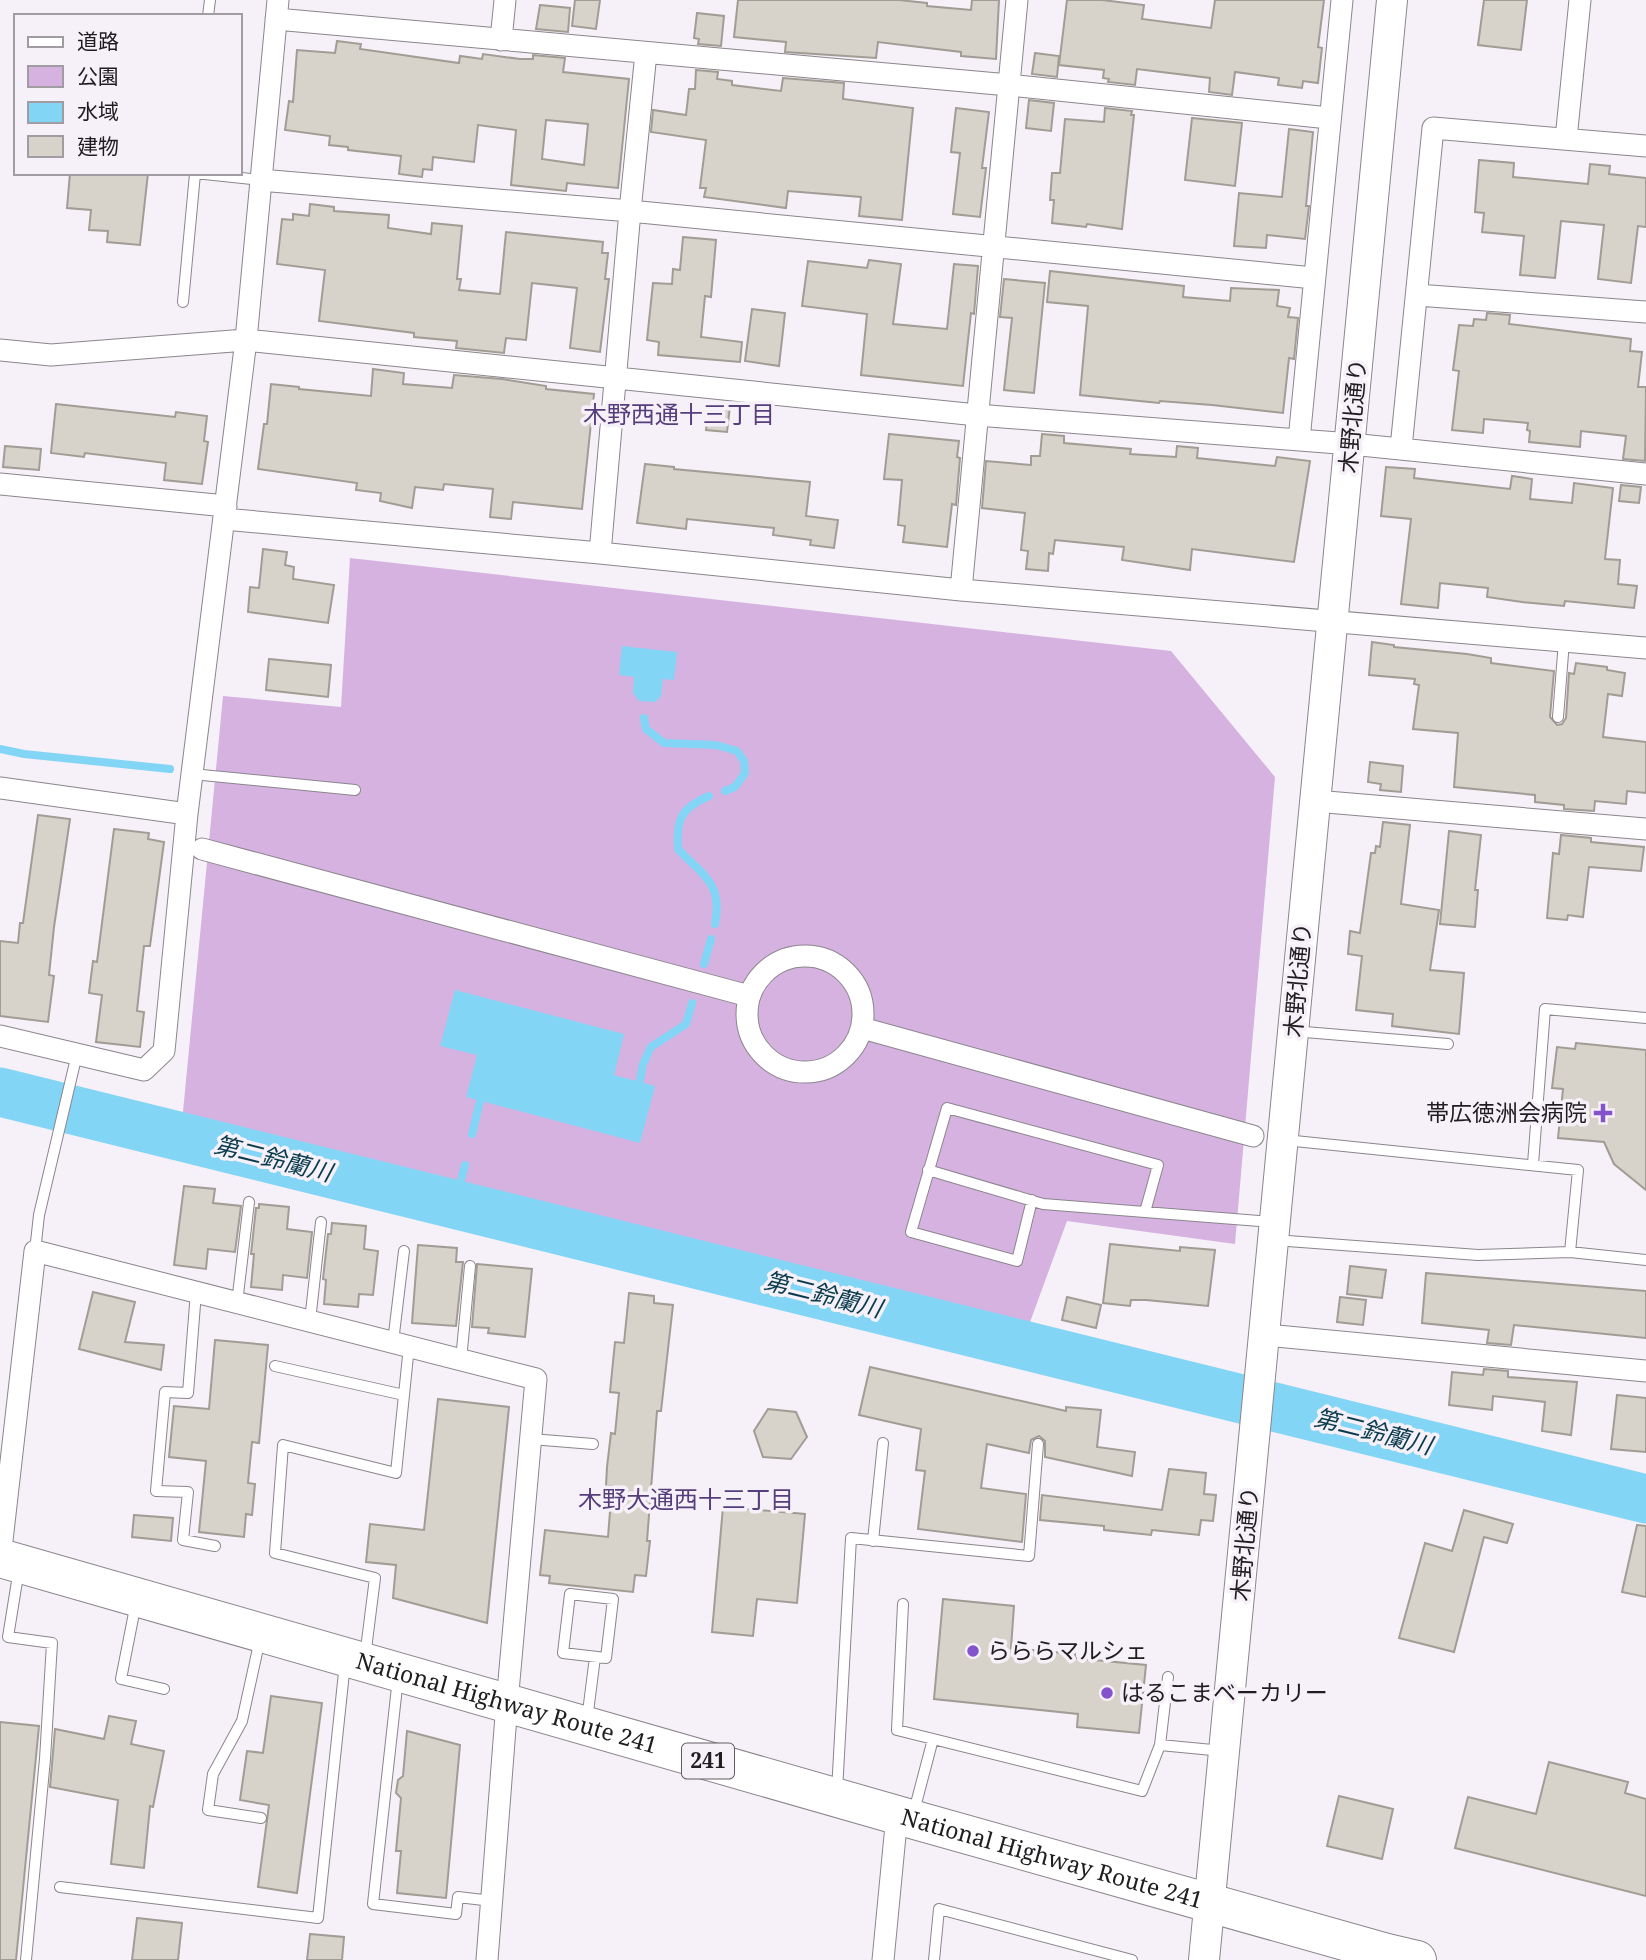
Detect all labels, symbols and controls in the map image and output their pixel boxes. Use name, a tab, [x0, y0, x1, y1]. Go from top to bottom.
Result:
legend	[14, 14, 242, 175]
text: 道路	[77, 27, 119, 55]
text: 公園	[77, 62, 119, 90]
text: 水域	[77, 97, 119, 125]
text: 建物	[77, 132, 119, 160]
street label: 木野北通り	[1331, 357, 1373, 475]
district label: 木野西通十三丁目	[583, 397, 775, 430]
street label: 木野北通り	[1276, 921, 1318, 1039]
place label: 帯広徳洲会病院	[1426, 1096, 1587, 1128]
marker: 帯広徳洲会病院	[1593, 1103, 1613, 1123]
water label: 第二鈴蘭川	[211, 1127, 338, 1189]
water label: 第二鈴蘭川	[761, 1263, 888, 1325]
water label: 第二鈴蘭川	[1311, 1400, 1438, 1462]
district label: 木野大通西十三丁目	[578, 1482, 794, 1515]
street label: 木野北通り	[1223, 1485, 1265, 1603]
place label: らららマルシェ	[987, 1634, 1148, 1666]
marker: らららマルシェ	[965, 1643, 981, 1659]
street label: National Highway Route 241	[352, 1644, 661, 1761]
place label: はるこまベーカリー	[1121, 1676, 1328, 1708]
marker: はるこまベーカリー	[1099, 1685, 1115, 1701]
road number: 241	[682, 1744, 734, 1778]
street label: National Highway Route 241	[898, 1800, 1207, 1915]

